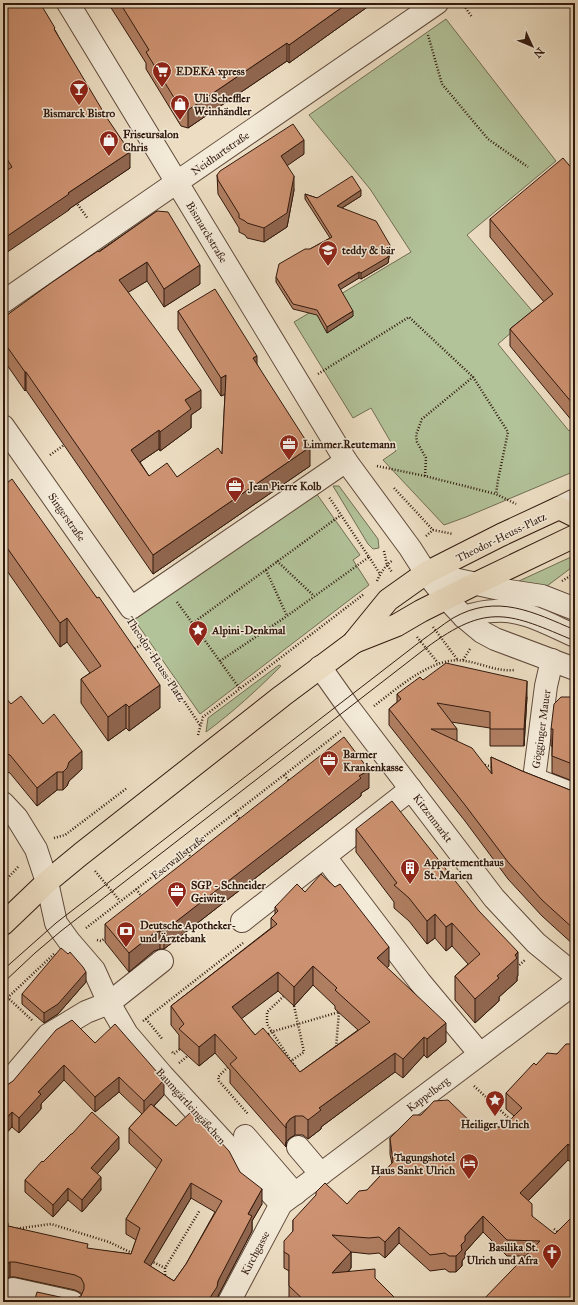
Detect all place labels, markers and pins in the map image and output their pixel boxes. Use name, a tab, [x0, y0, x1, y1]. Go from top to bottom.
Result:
supermarket icon: EDEKA xpress	[151, 60, 173, 88]
place label: EDEKA xpress	[176, 65, 245, 79]
bar icon: Bismarck Bistro	[68, 78, 90, 106]
place label: Uli Scheffler Weinhändler	[194, 92, 252, 118]
shop icon: Uli Scheffler Weinhändler	[169, 93, 191, 121]
place label: Bismarck Bistro	[43, 107, 115, 120]
place label: Friseursalon Chris	[123, 128, 179, 154]
shop icon: Friseursalon Chris	[98, 129, 120, 157]
school or university icon: teddy & bär	[317, 239, 339, 267]
place label: teddy & bär	[341, 244, 396, 258]
office icon: Limmer.Reutemann	[278, 433, 300, 461]
place label: Limmer.Reutemann	[303, 438, 396, 451]
office icon: Jean Pierre Kolb	[224, 475, 246, 503]
place label: Jean Pierre Kolb	[247, 480, 322, 494]
place icon: Alpini-Denkmal	[187, 619, 209, 647]
place label: Alpini-Denkmal	[211, 624, 287, 638]
place label: Barmer Krankenkasse	[343, 748, 404, 774]
office icon: Barmer Krankenkasse	[318, 749, 340, 777]
place label: Appartementhaus St. Marien	[423, 856, 504, 882]
building icon: Appartementhaus St. Marien	[399, 857, 421, 885]
place label: SGP - Schneider Geiwitz	[191, 879, 267, 905]
office icon: SGP - Schneider Geiwitz	[166, 880, 188, 908]
place label: Deutsche Apotheker- und Ärztebank	[139, 919, 236, 945]
bank icon: Deutsche Apotheker- und Ärztebank	[115, 920, 137, 948]
place icon: Heiliger Ulrich	[484, 1089, 506, 1117]
place label: Heiliger Ulrich	[461, 1118, 530, 1131]
place label: Tagungshotel Haus Sankt Ulrich	[371, 1151, 456, 1177]
hotel icon: Tagungshotel Haus Sankt Ulrich	[458, 1152, 480, 1180]
place label: Basilika St. Ulrich und Afra	[467, 1241, 539, 1267]
church icon: Basilika St. Ulrich und Afra	[541, 1242, 563, 1270]

